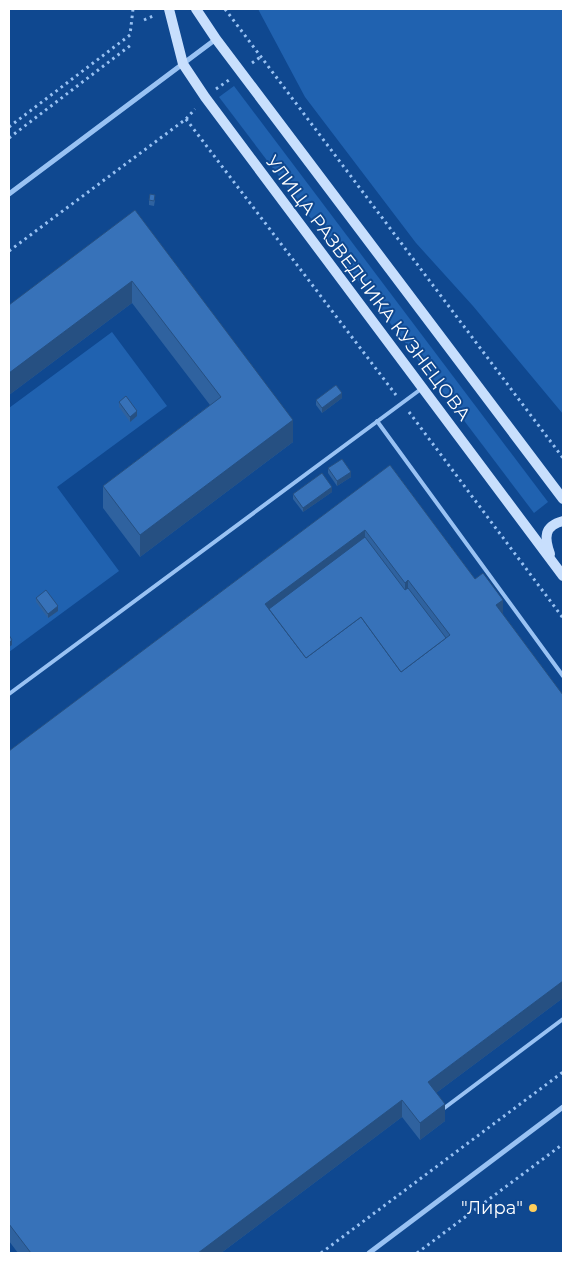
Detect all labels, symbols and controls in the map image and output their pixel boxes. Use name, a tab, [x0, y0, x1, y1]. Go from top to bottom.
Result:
street label: УЛИЦА РАЗВЕДЧИКА КУЗНЕЦОВА	[261, 151, 475, 426]
place label: "Лира"	[461, 1197, 523, 1219]
marker: "Лира"	[527, 1202, 539, 1214]

